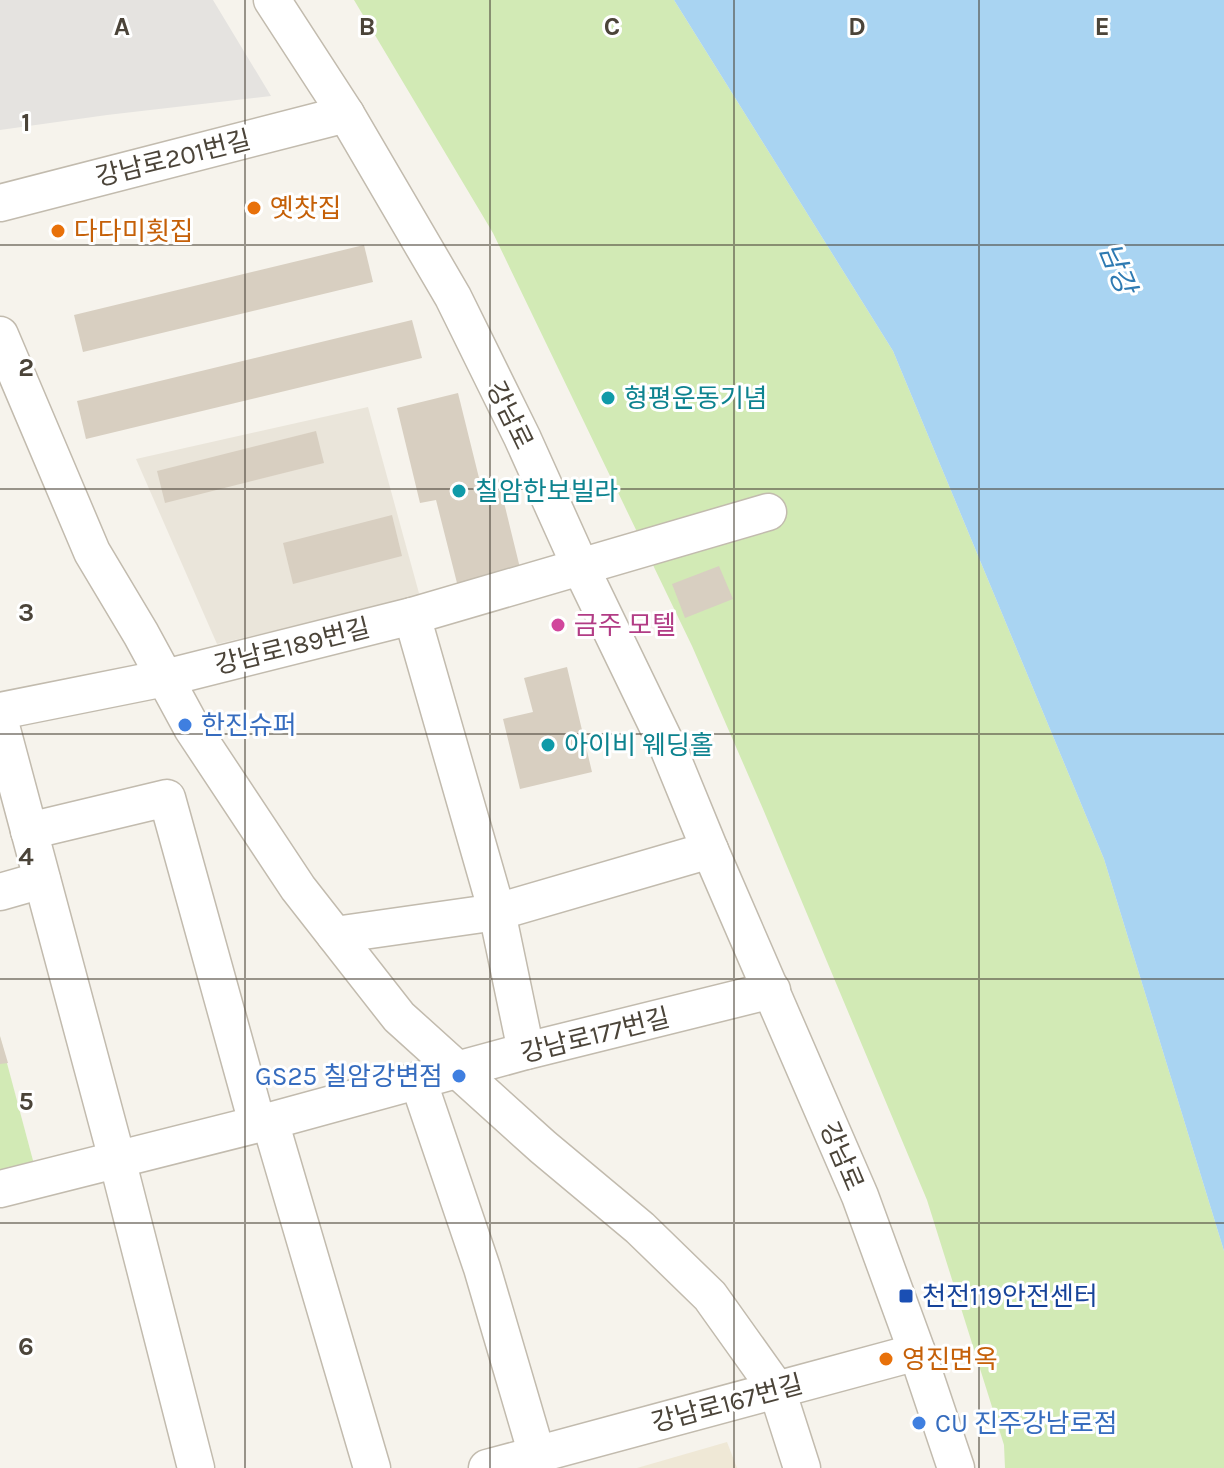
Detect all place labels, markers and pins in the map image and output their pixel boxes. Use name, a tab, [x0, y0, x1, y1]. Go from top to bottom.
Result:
place label: 옛찻집	[270, 193, 342, 224]
marker: 옛찻집	[245, 199, 263, 217]
place label: 다다미횟집	[74, 216, 194, 247]
marker: 다다미횟집	[49, 222, 67, 240]
place label: 형평운동기념	[624, 383, 768, 414]
marker: 형평운동기념	[599, 389, 617, 407]
place label: 칠암한보빌라	[475, 476, 619, 507]
marker: 칠암한보빌라	[450, 482, 468, 500]
place label: 금주 모텔	[574, 610, 676, 641]
marker: 금주 모텔	[549, 616, 567, 634]
place label: 한진슈퍼	[201, 710, 297, 741]
marker: 한진슈퍼	[176, 716, 194, 734]
place label: 아이비 웨딩홀	[564, 730, 714, 761]
marker: 아이비 웨딩홀	[539, 736, 557, 754]
place label: GS25 칠암강변점	[255, 1061, 443, 1092]
marker: GS25 칠암강변점	[450, 1067, 468, 1085]
place label: 천전119안전센터	[922, 1281, 1098, 1312]
marker: 천전119안전센터	[897, 1287, 915, 1305]
place label: 영진면옥	[902, 1344, 998, 1375]
marker: 영진면옥	[877, 1350, 895, 1368]
place label: CU 진주강남로점	[935, 1408, 1118, 1439]
marker: CU 진주강남로점	[910, 1414, 928, 1432]

